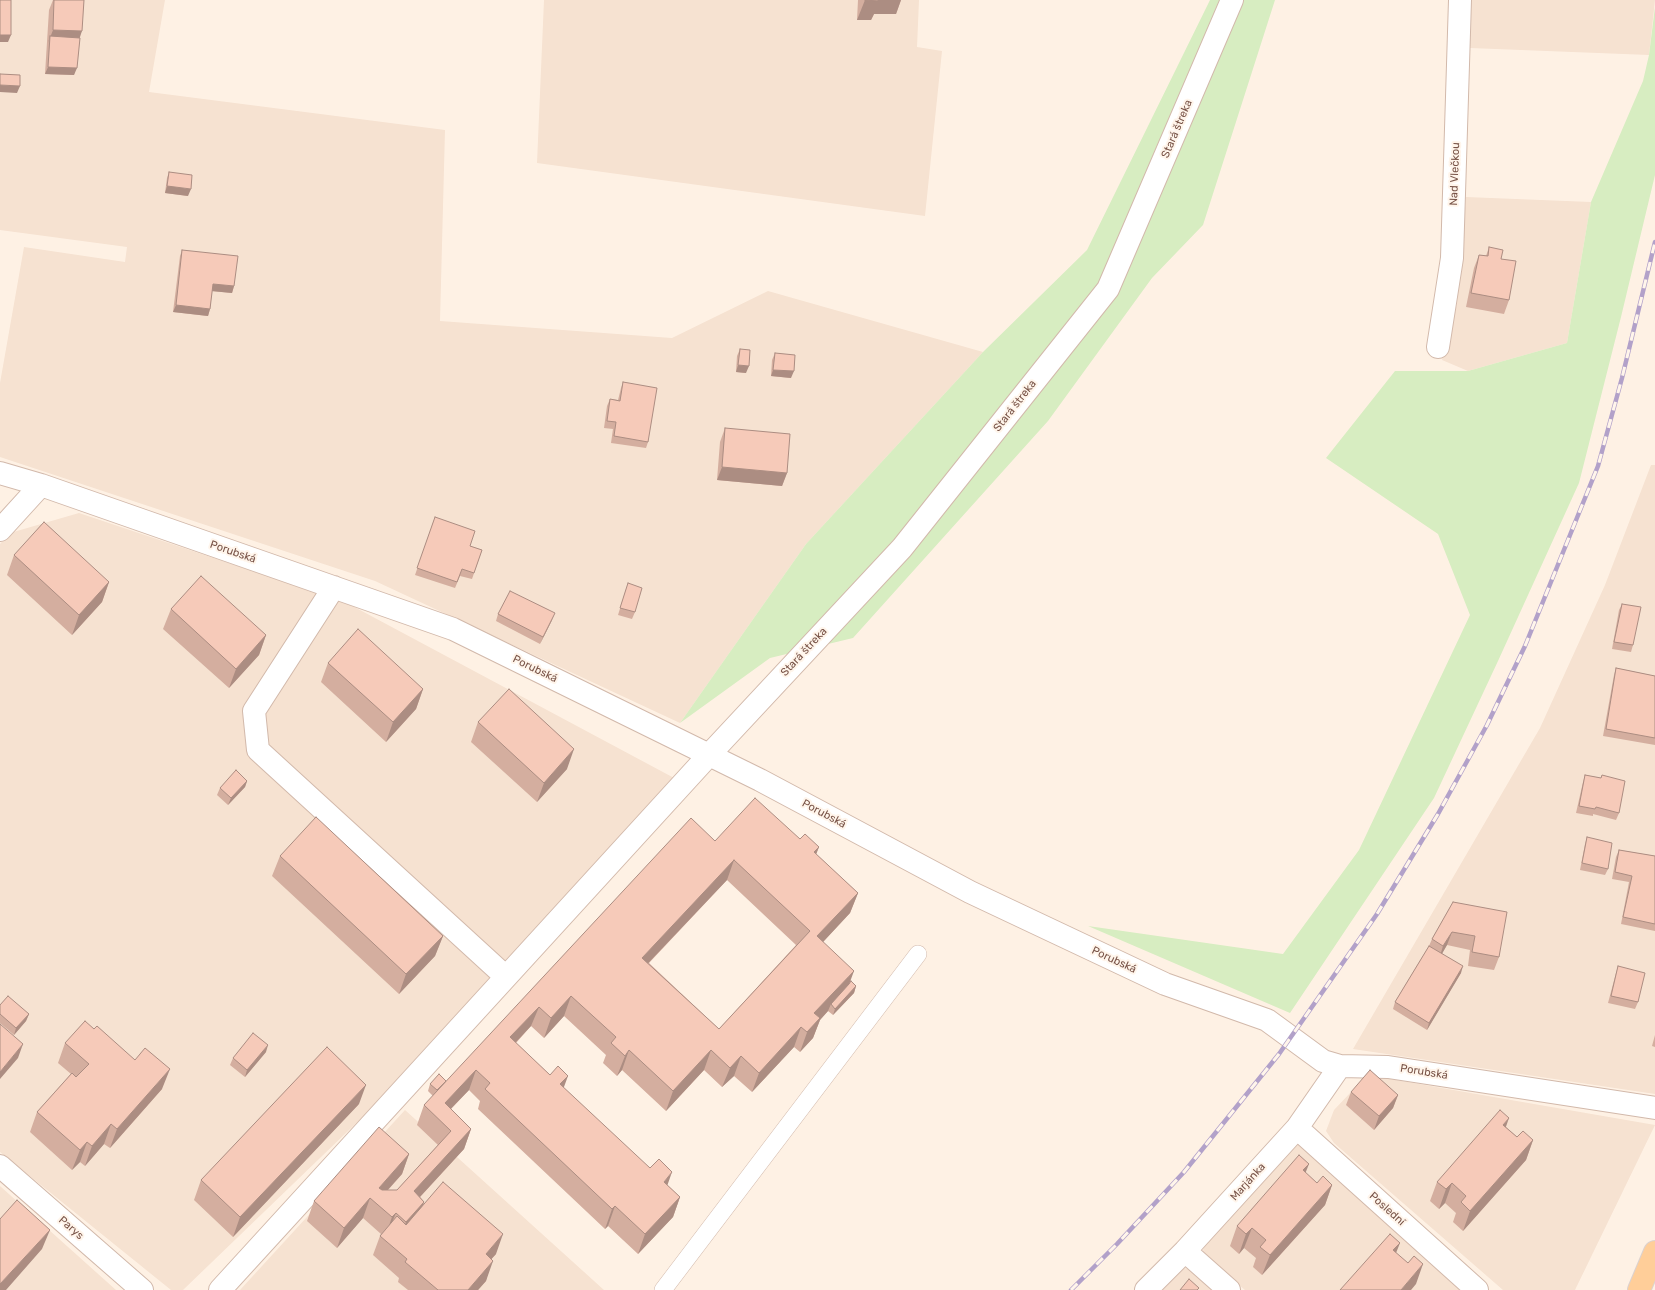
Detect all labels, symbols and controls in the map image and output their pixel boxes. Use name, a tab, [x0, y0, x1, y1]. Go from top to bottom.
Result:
street label: Stará štreka	[1159, 98, 1195, 160]
street label: Nad Vlečkou	[1447, 142, 1463, 206]
street label: Stará štreka	[991, 378, 1039, 434]
street label: Porubská	[208, 538, 258, 566]
street label: Stará štreka	[778, 625, 830, 679]
street label: Porubská	[511, 653, 559, 685]
street label: Porubská	[800, 797, 848, 831]
street label: Porubská	[1090, 944, 1138, 976]
street label: Porubská	[1399, 1062, 1449, 1082]
street label: Marjánka	[1228, 1160, 1268, 1204]
street label: Poslední	[1366, 1190, 1408, 1228]
street label: Parys	[56, 1214, 86, 1242]

